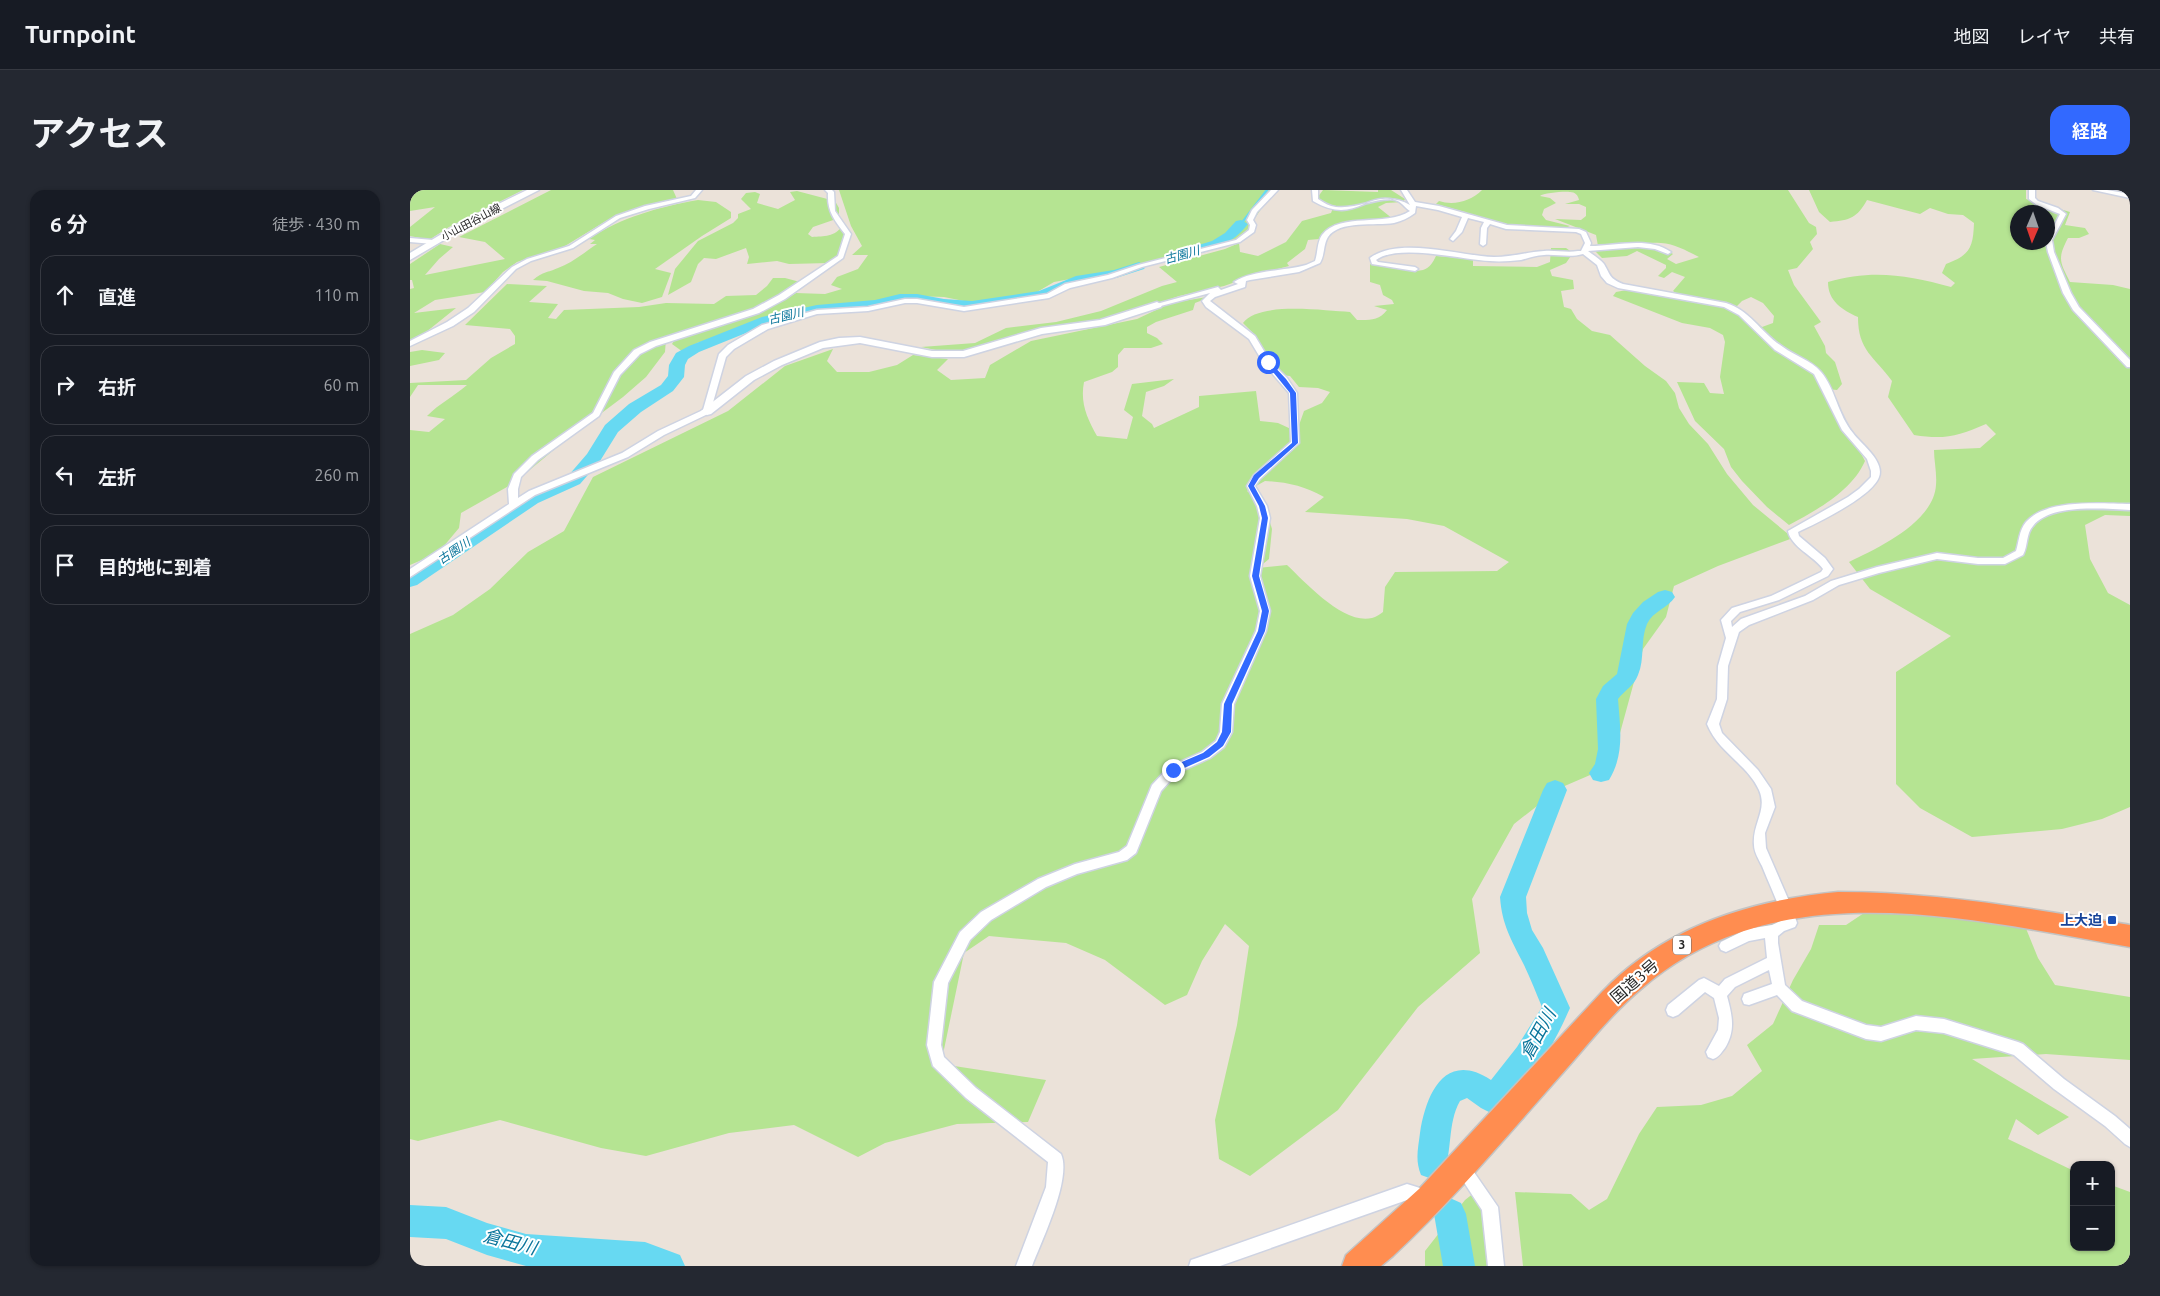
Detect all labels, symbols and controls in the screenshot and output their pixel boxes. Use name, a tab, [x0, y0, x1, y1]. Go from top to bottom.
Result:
text: Turnpoint	[25, 21, 136, 48]
text: 地図	[1954, 26, 1990, 46]
text: レイヤ	[2018, 26, 2071, 46]
text: 共有	[2099, 26, 2135, 46]
button: 経路	[2050, 105, 2130, 155]
text: アクセス	[30, 113, 168, 153]
street label: 小山田谷山線	[439, 201, 503, 243]
north arrow	[2010, 205, 2055, 250]
text: 6 分	[50, 212, 88, 236]
text: 徒歩 · 430 m	[272, 215, 360, 233]
water label: 古園川	[1163, 243, 1203, 266]
icon: ahead	[51, 281, 79, 309]
text: 直進	[98, 286, 136, 308]
text: 110 m	[314, 286, 359, 304]
water label: 古園川	[767, 305, 807, 326]
route start	[1257, 351, 1280, 374]
icon: right	[51, 371, 79, 399]
text: 右折	[98, 376, 136, 398]
text: 60 m	[323, 376, 359, 394]
icon: left	[51, 461, 79, 489]
text: 左折	[98, 466, 136, 488]
text: 260 m	[314, 466, 359, 484]
water label: 古園川	[435, 534, 474, 566]
icon: arrive	[51, 551, 79, 579]
text: 目的地に到着	[98, 556, 212, 578]
route end	[1162, 759, 1185, 782]
place label: 上大迫	[2060, 912, 2102, 928]
marker: 上大迫	[2106, 914, 2118, 926]
road number: 3	[1673, 936, 1691, 954]
street label: 国道3号	[1607, 955, 1661, 1007]
water label: 倉田川	[1515, 1003, 1560, 1062]
map controls	[2070, 1161, 2115, 1251]
button: +	[2070, 1161, 2115, 1206]
button: −	[2070, 1206, 2115, 1251]
water label: 倉田川	[482, 1224, 541, 1258]

